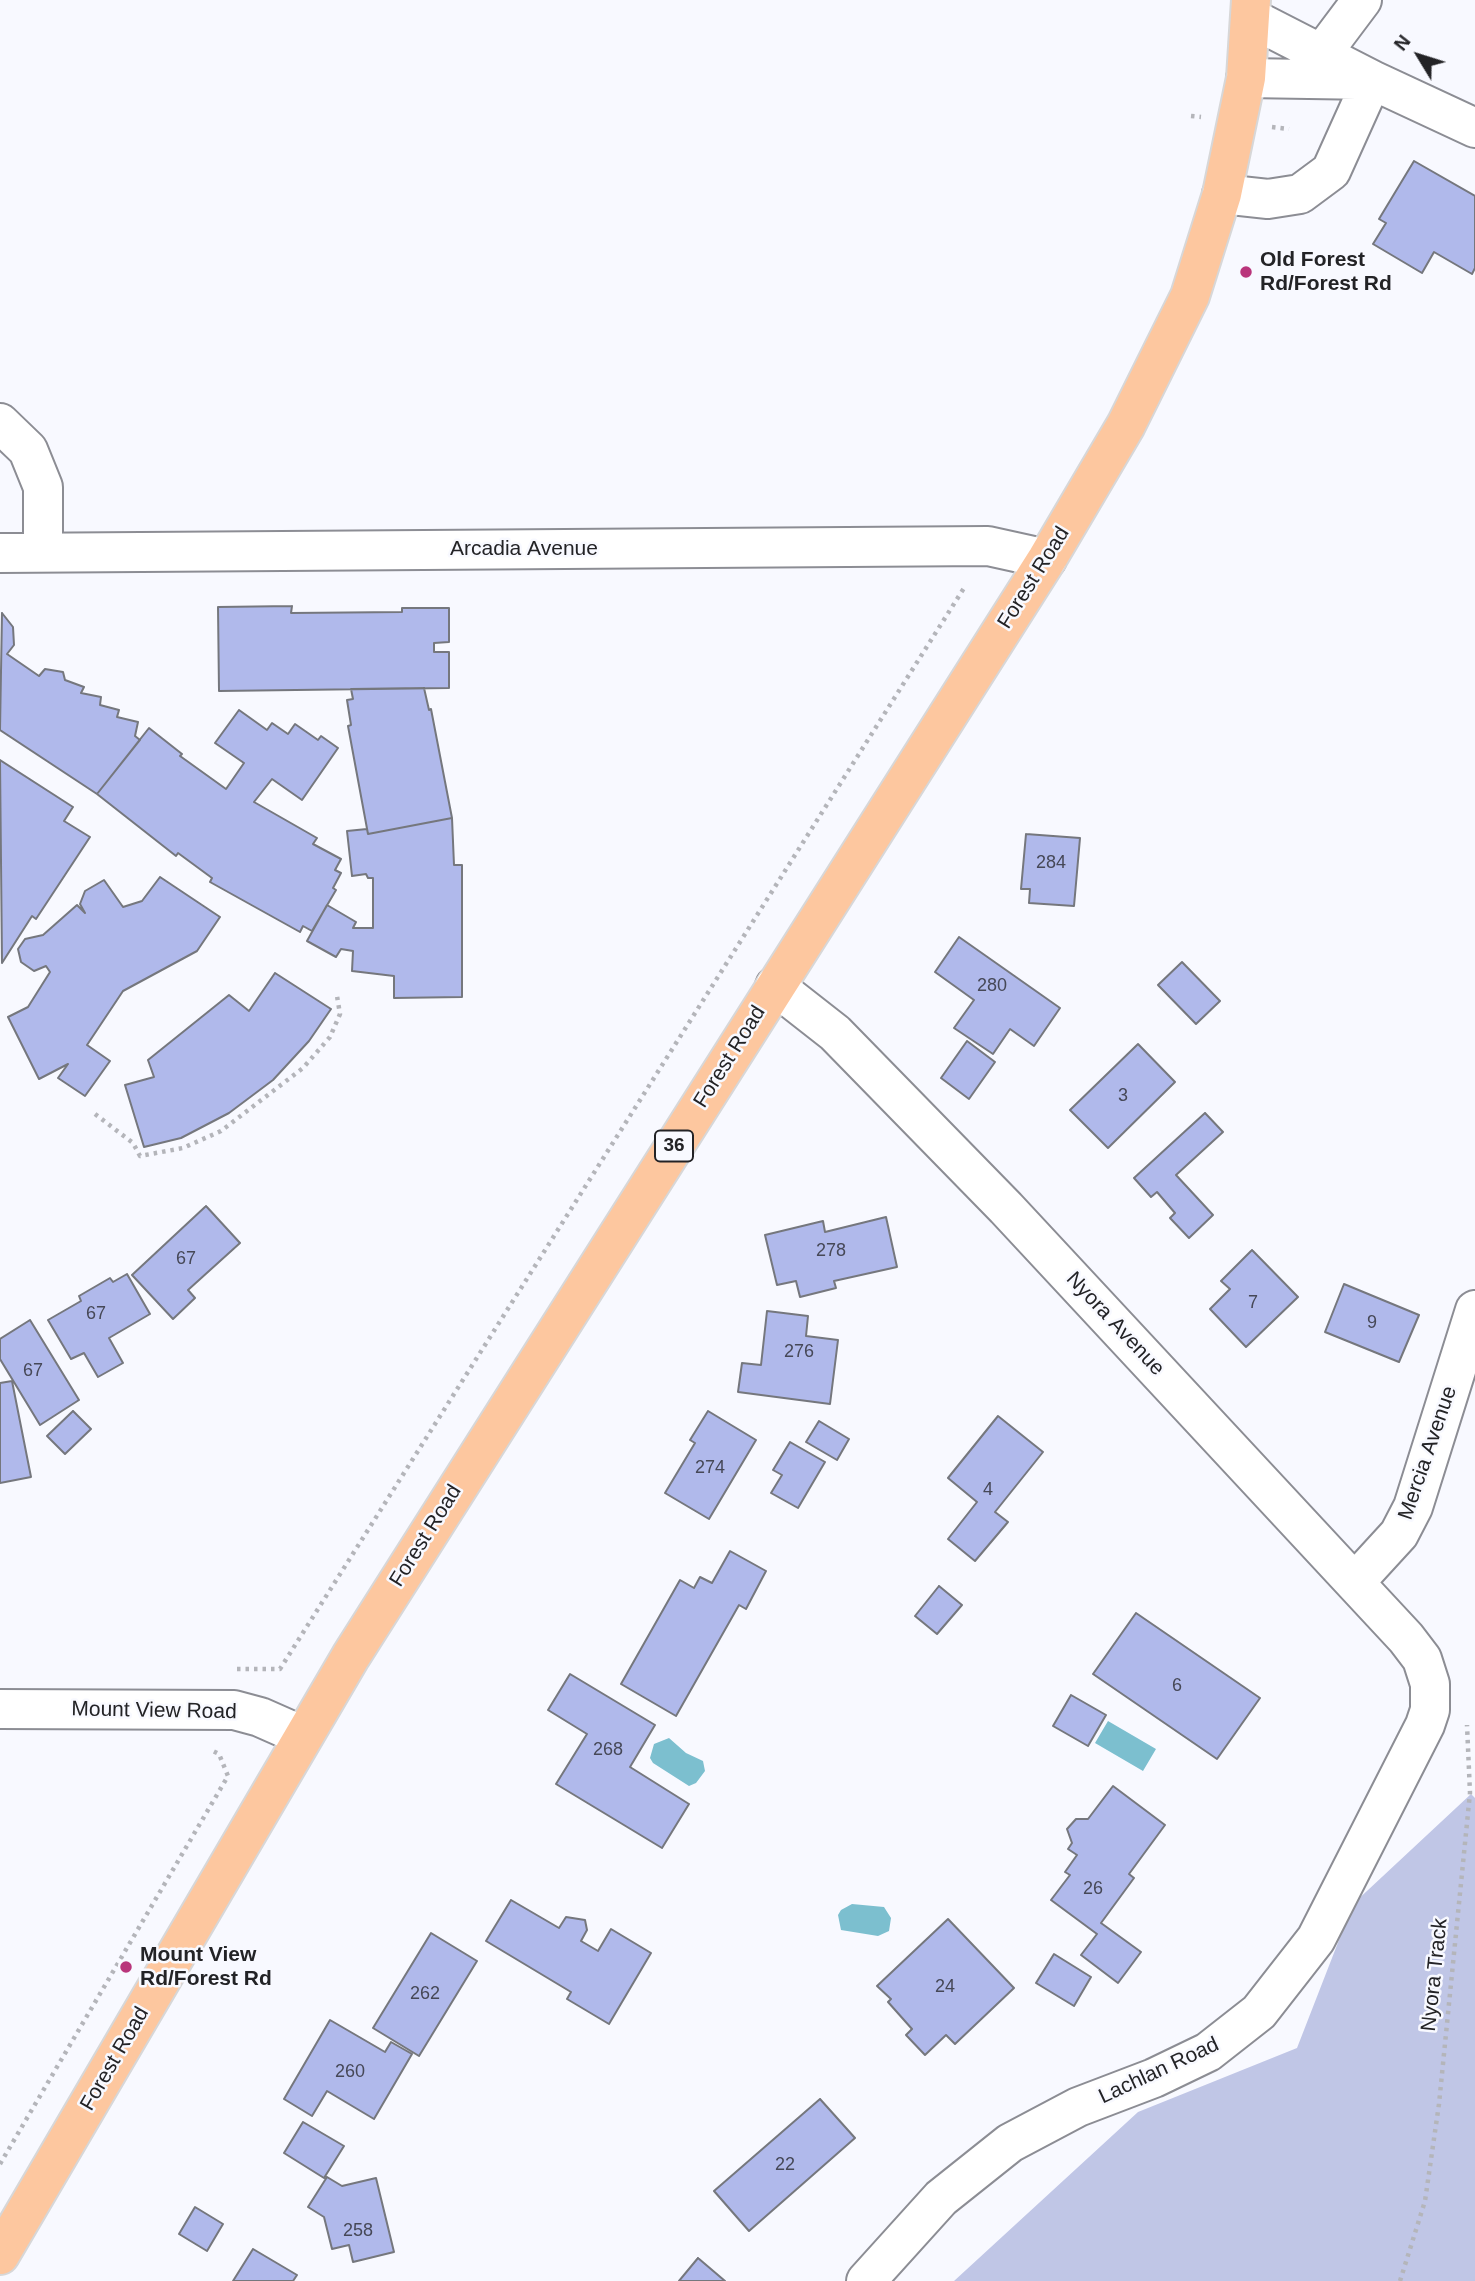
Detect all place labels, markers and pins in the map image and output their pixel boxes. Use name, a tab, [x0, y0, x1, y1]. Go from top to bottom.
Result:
place label: Old Forest Rd/Forest Rd	[1260, 247, 1392, 297]
marker: Old Forest Rd/Forest Rd	[1238, 264, 1254, 280]
place label: Mount View Rd/Forest Rd	[140, 1942, 272, 1992]
marker: Mount View Rd/Forest Rd	[118, 1959, 134, 1975]

